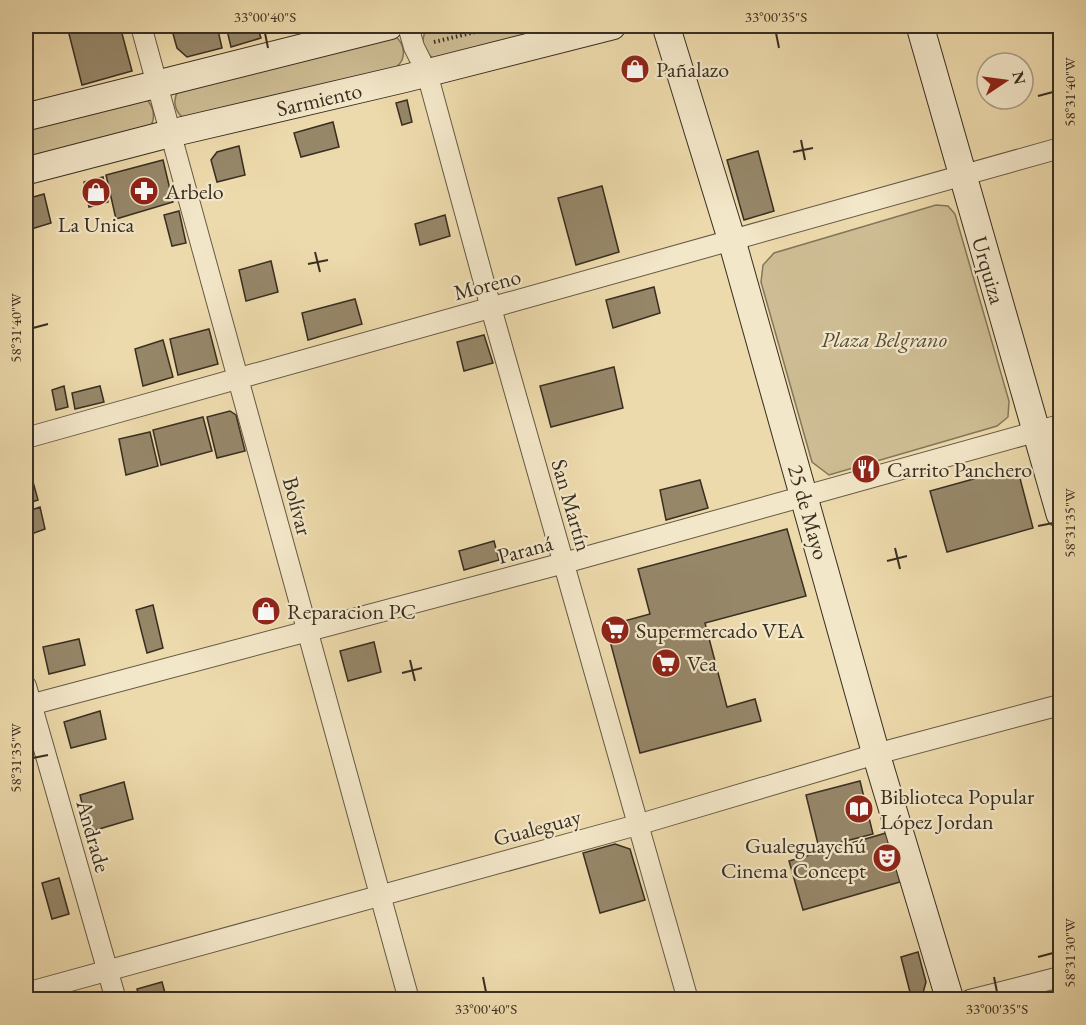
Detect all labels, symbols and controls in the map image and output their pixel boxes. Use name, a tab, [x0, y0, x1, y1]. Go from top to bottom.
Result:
text: 33°00'40"S	[234, 7, 296, 26]
text: 33°00'35"S	[745, 7, 807, 26]
north arrow	[975, 51, 1035, 111]
shop icon: Pañalazo	[619, 53, 651, 85]
place label: Pañalazo	[656, 55, 729, 84]
text: 58°31'40"W	[1060, 57, 1079, 127]
text: N	[1007, 69, 1031, 86]
street label: Sarmiento	[274, 76, 365, 123]
pharmacy icon: Arbelo	[128, 175, 160, 207]
shop icon: La Unica	[80, 176, 112, 208]
place label: Arbelo	[164, 177, 224, 206]
place label: La Unica	[58, 210, 135, 239]
street label: Urquiza	[965, 233, 1012, 308]
street label: Moreno	[450, 262, 524, 307]
text: 58°31'40"W	[6, 293, 25, 363]
park label: Plaza Belgrano	[821, 325, 947, 354]
restaurant icon: Carrito Panchero	[850, 453, 882, 485]
place label: Carrito Panchero	[887, 455, 1032, 484]
street label: San Martín	[545, 456, 599, 555]
street label: 25 de Mayo	[781, 461, 836, 563]
street label: Bolívar	[276, 474, 319, 539]
text: 58°31'35"W	[1060, 488, 1079, 558]
street label: Paraná	[494, 528, 556, 571]
shop icon: Reparacion PC	[250, 595, 282, 627]
place label: Reparacion PC	[287, 597, 416, 626]
supermarket icon: Supermercado VEA	[599, 614, 631, 646]
place label: Supermercado VEA	[636, 616, 805, 645]
supermarket icon: Vea	[650, 647, 682, 679]
place label: Vea	[687, 649, 717, 678]
text: 58°31'35"W	[6, 723, 25, 793]
place label: Biblioteca Popular López Jordan	[880, 782, 1035, 836]
library icon: Biblioteca Popular López Jordan	[843, 793, 875, 825]
street label: Andrade	[69, 796, 118, 876]
street label: Gualeguay	[490, 802, 585, 853]
place label: Gualeguaychú Cinema Concept	[721, 831, 866, 885]
theatre icon: Gualeguaychú Cinema Concept	[871, 842, 903, 874]
text: 58°31'30"W	[1060, 918, 1079, 988]
text: 33°00'40"S	[455, 999, 517, 1018]
text: 33°00'35"S	[966, 999, 1028, 1018]

